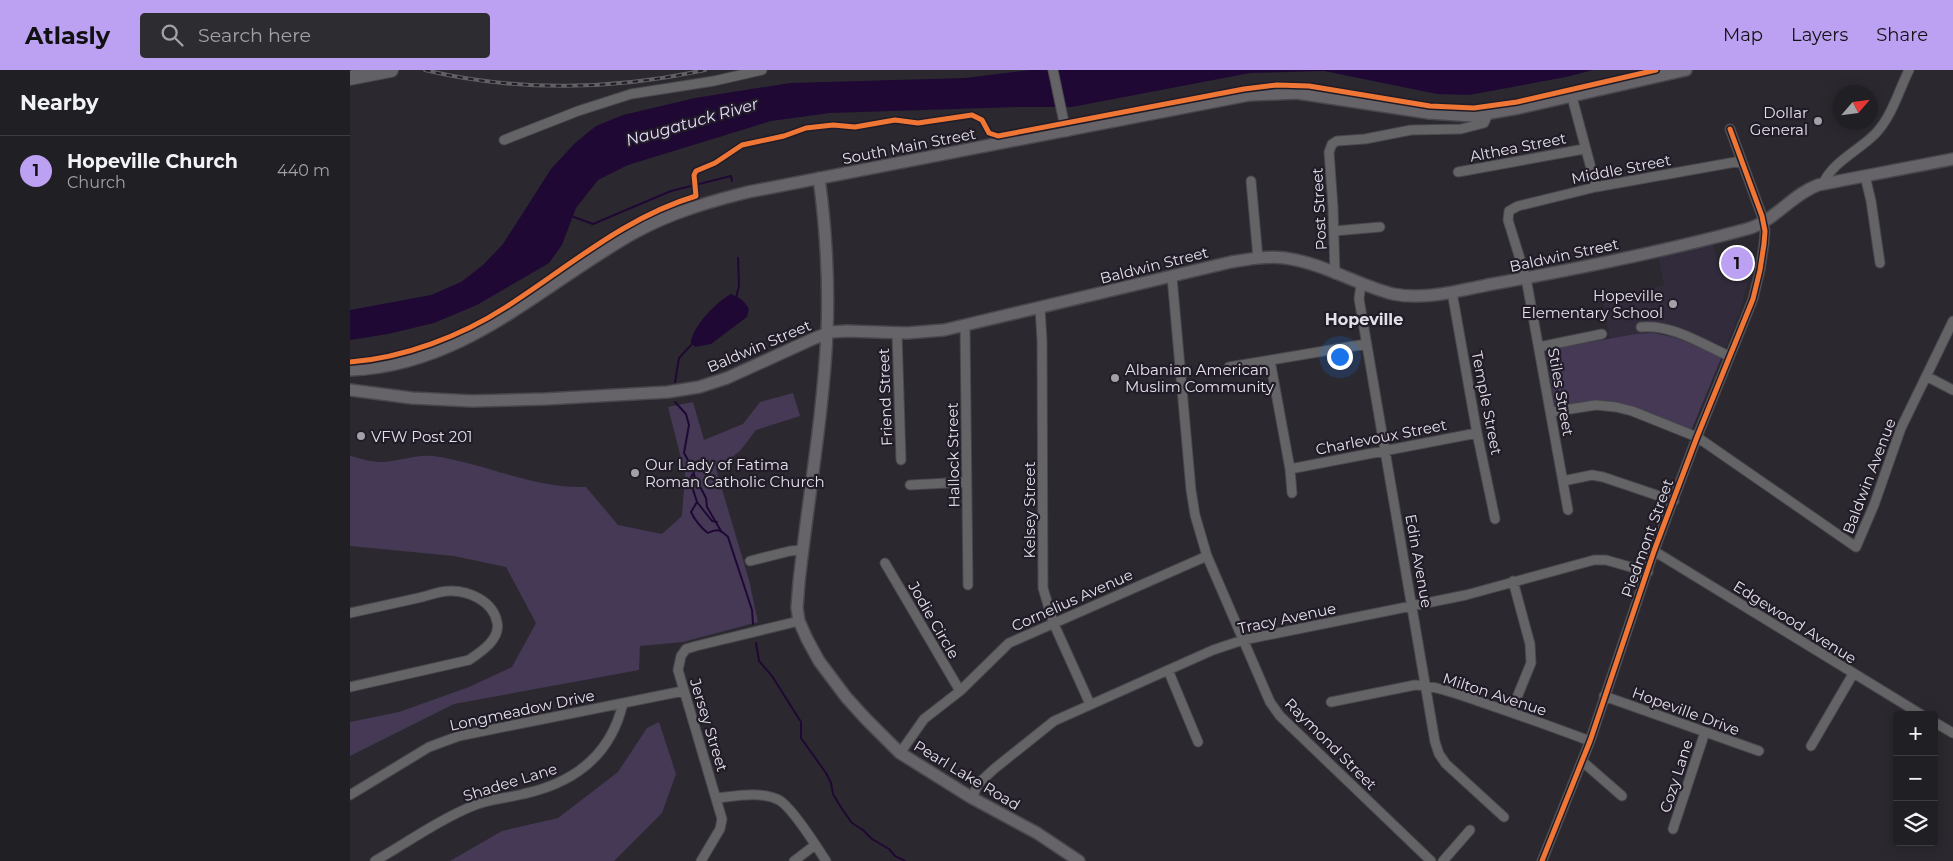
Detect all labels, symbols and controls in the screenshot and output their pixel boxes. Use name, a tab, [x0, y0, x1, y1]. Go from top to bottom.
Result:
search box	[140, 13, 490, 58]
text: Atlasly	[25, 21, 110, 50]
icon: search	[158, 21, 186, 49]
text: Search here	[198, 24, 311, 47]
text: Map	[1723, 24, 1763, 46]
text: Layers	[1791, 24, 1848, 46]
text: Share	[1876, 24, 1928, 46]
north arrow	[1833, 85, 1878, 130]
text: Nearby	[20, 90, 99, 115]
water label: Naugatuck River	[624, 94, 761, 150]
place label: Dollar General	[1750, 103, 1808, 139]
marker: Dollar General	[1812, 115, 1824, 127]
street label: South Main Street	[841, 124, 977, 168]
street label: Althea Street	[1468, 128, 1568, 166]
text: Hopeville Church	[67, 150, 238, 173]
street label: Middle Street	[1570, 150, 1672, 188]
text: 1	[33, 161, 39, 180]
text: 440 m	[277, 161, 330, 180]
street label: Post Street	[1307, 167, 1331, 251]
text: Church	[67, 173, 126, 192]
street label: Baldwin Street	[1508, 234, 1620, 276]
street label: Baldwin Street	[1098, 242, 1210, 288]
pin: 1	[1721, 244, 1753, 282]
place label: Hopeville Elementary School	[1522, 286, 1663, 322]
marker: Hopeville Elementary School	[1667, 298, 1679, 310]
district label: Hopeville	[1325, 310, 1403, 329]
street label: Baldwin Street	[704, 316, 814, 376]
your location	[1327, 344, 1353, 370]
street label: Stiles Street	[1544, 347, 1578, 437]
street label: Friend Street	[874, 348, 896, 446]
street label: Temple Street	[1468, 349, 1506, 457]
place label: Albanian American Muslim Community	[1125, 360, 1275, 396]
marker: Albanian American Muslim Community	[1109, 372, 1121, 384]
street label: Hallock Street	[943, 402, 963, 508]
street label: Charlevoux Street	[1314, 415, 1448, 459]
street label: Baldwin Avenue	[1838, 416, 1900, 536]
place label: VFW Post 201	[371, 427, 473, 446]
marker: VFW Post 201	[355, 430, 367, 442]
place label: Our Lady of Fatima Roman Catholic Church	[645, 455, 825, 491]
street label: Kelsey Street	[1020, 461, 1039, 559]
marker: Our Lady of Fatima Roman Catholic Church	[629, 467, 641, 479]
street label: Piedmont Street	[1617, 476, 1677, 600]
street label: Edin Avenue	[1401, 513, 1437, 609]
street label: Cornelius Avenue	[1008, 565, 1136, 635]
street label: Edgewood Avenue	[1730, 576, 1860, 668]
street label: Jodie Circle	[904, 577, 964, 662]
street label: Tracy Avenue	[1236, 598, 1338, 638]
street label: Milton Avenue	[1441, 668, 1549, 720]
street label: Jersey Street	[686, 675, 732, 774]
street label: Hopeville Drive	[1630, 683, 1742, 739]
street label: Longmeadow Drive	[448, 685, 596, 735]
street label: Raymond Street	[1281, 694, 1381, 794]
map controls	[1893, 711, 1938, 846]
button: +	[1893, 711, 1938, 756]
street label: Pearl Lake Road	[910, 736, 1024, 814]
street label: Cozy Lane	[1655, 737, 1697, 815]
button: −	[1893, 756, 1938, 801]
street label: Shadee Lane	[461, 759, 559, 805]
button: layers	[1893, 801, 1938, 846]

